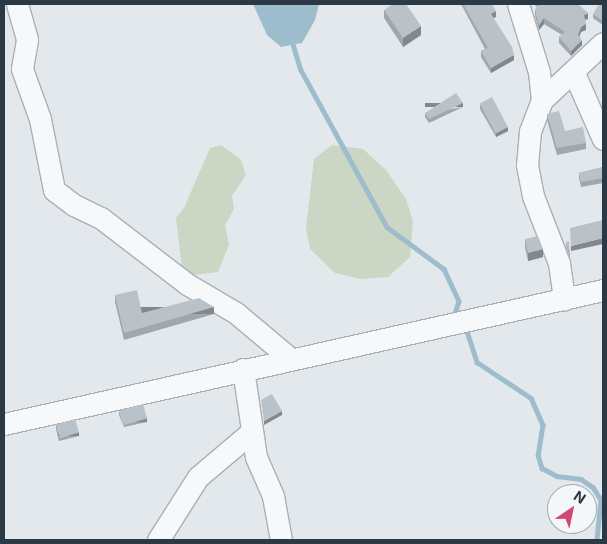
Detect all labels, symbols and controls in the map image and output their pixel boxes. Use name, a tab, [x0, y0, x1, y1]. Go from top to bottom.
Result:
north arrow	[547, 484, 597, 534]
text: N	[571, 487, 589, 507]

